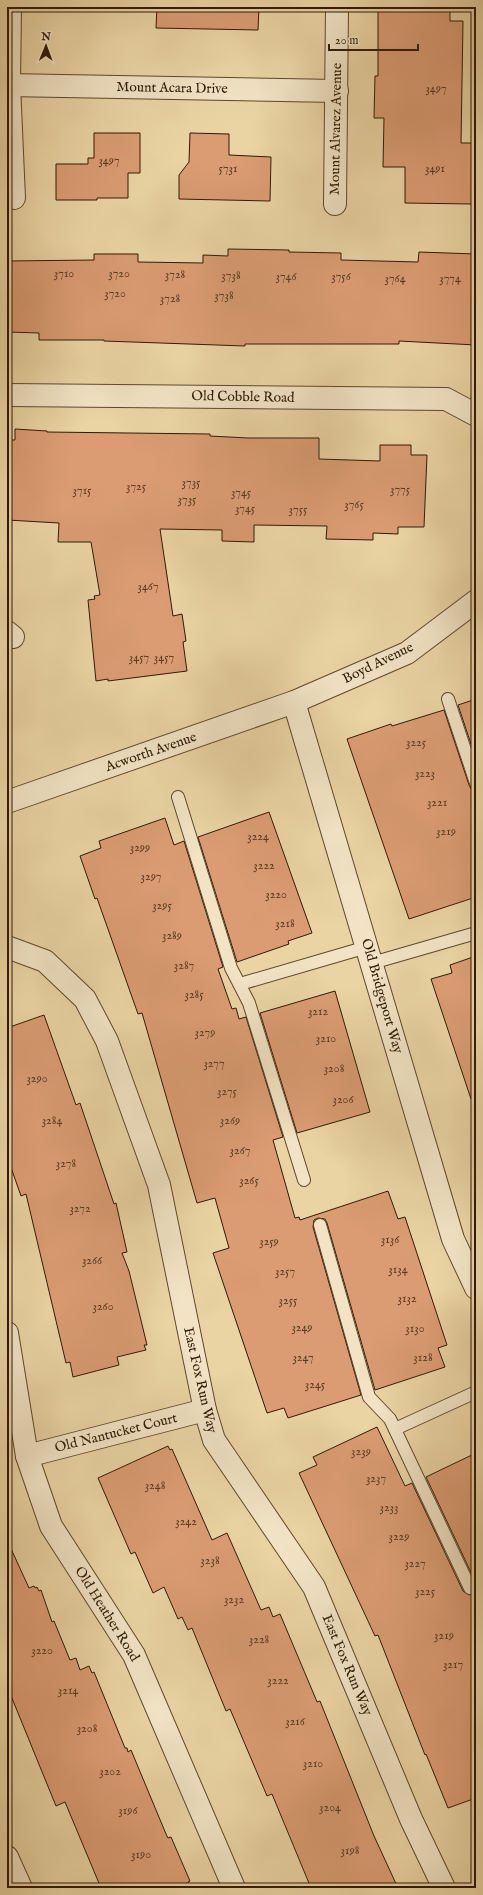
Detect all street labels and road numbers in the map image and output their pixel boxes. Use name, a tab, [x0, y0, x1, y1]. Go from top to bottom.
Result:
street label: Mount Alvarez Avenue	[326, 62, 346, 195]
street label: Mount Acara Drive	[116, 78, 228, 98]
street label: Old Cobble Road	[191, 387, 295, 407]
street label: Boyd Avenue	[340, 638, 417, 688]
street label: Acworth Avenue	[102, 728, 200, 776]
street label: Old Bridgeport Way	[357, 936, 407, 1056]
street label: East Fox Run Way	[179, 1325, 221, 1435]
street label: Old Nantucket Court	[53, 1409, 179, 1457]
street label: Old Heather Road	[71, 1563, 144, 1665]
street label: East Fox Run Way	[318, 1612, 376, 1718]

